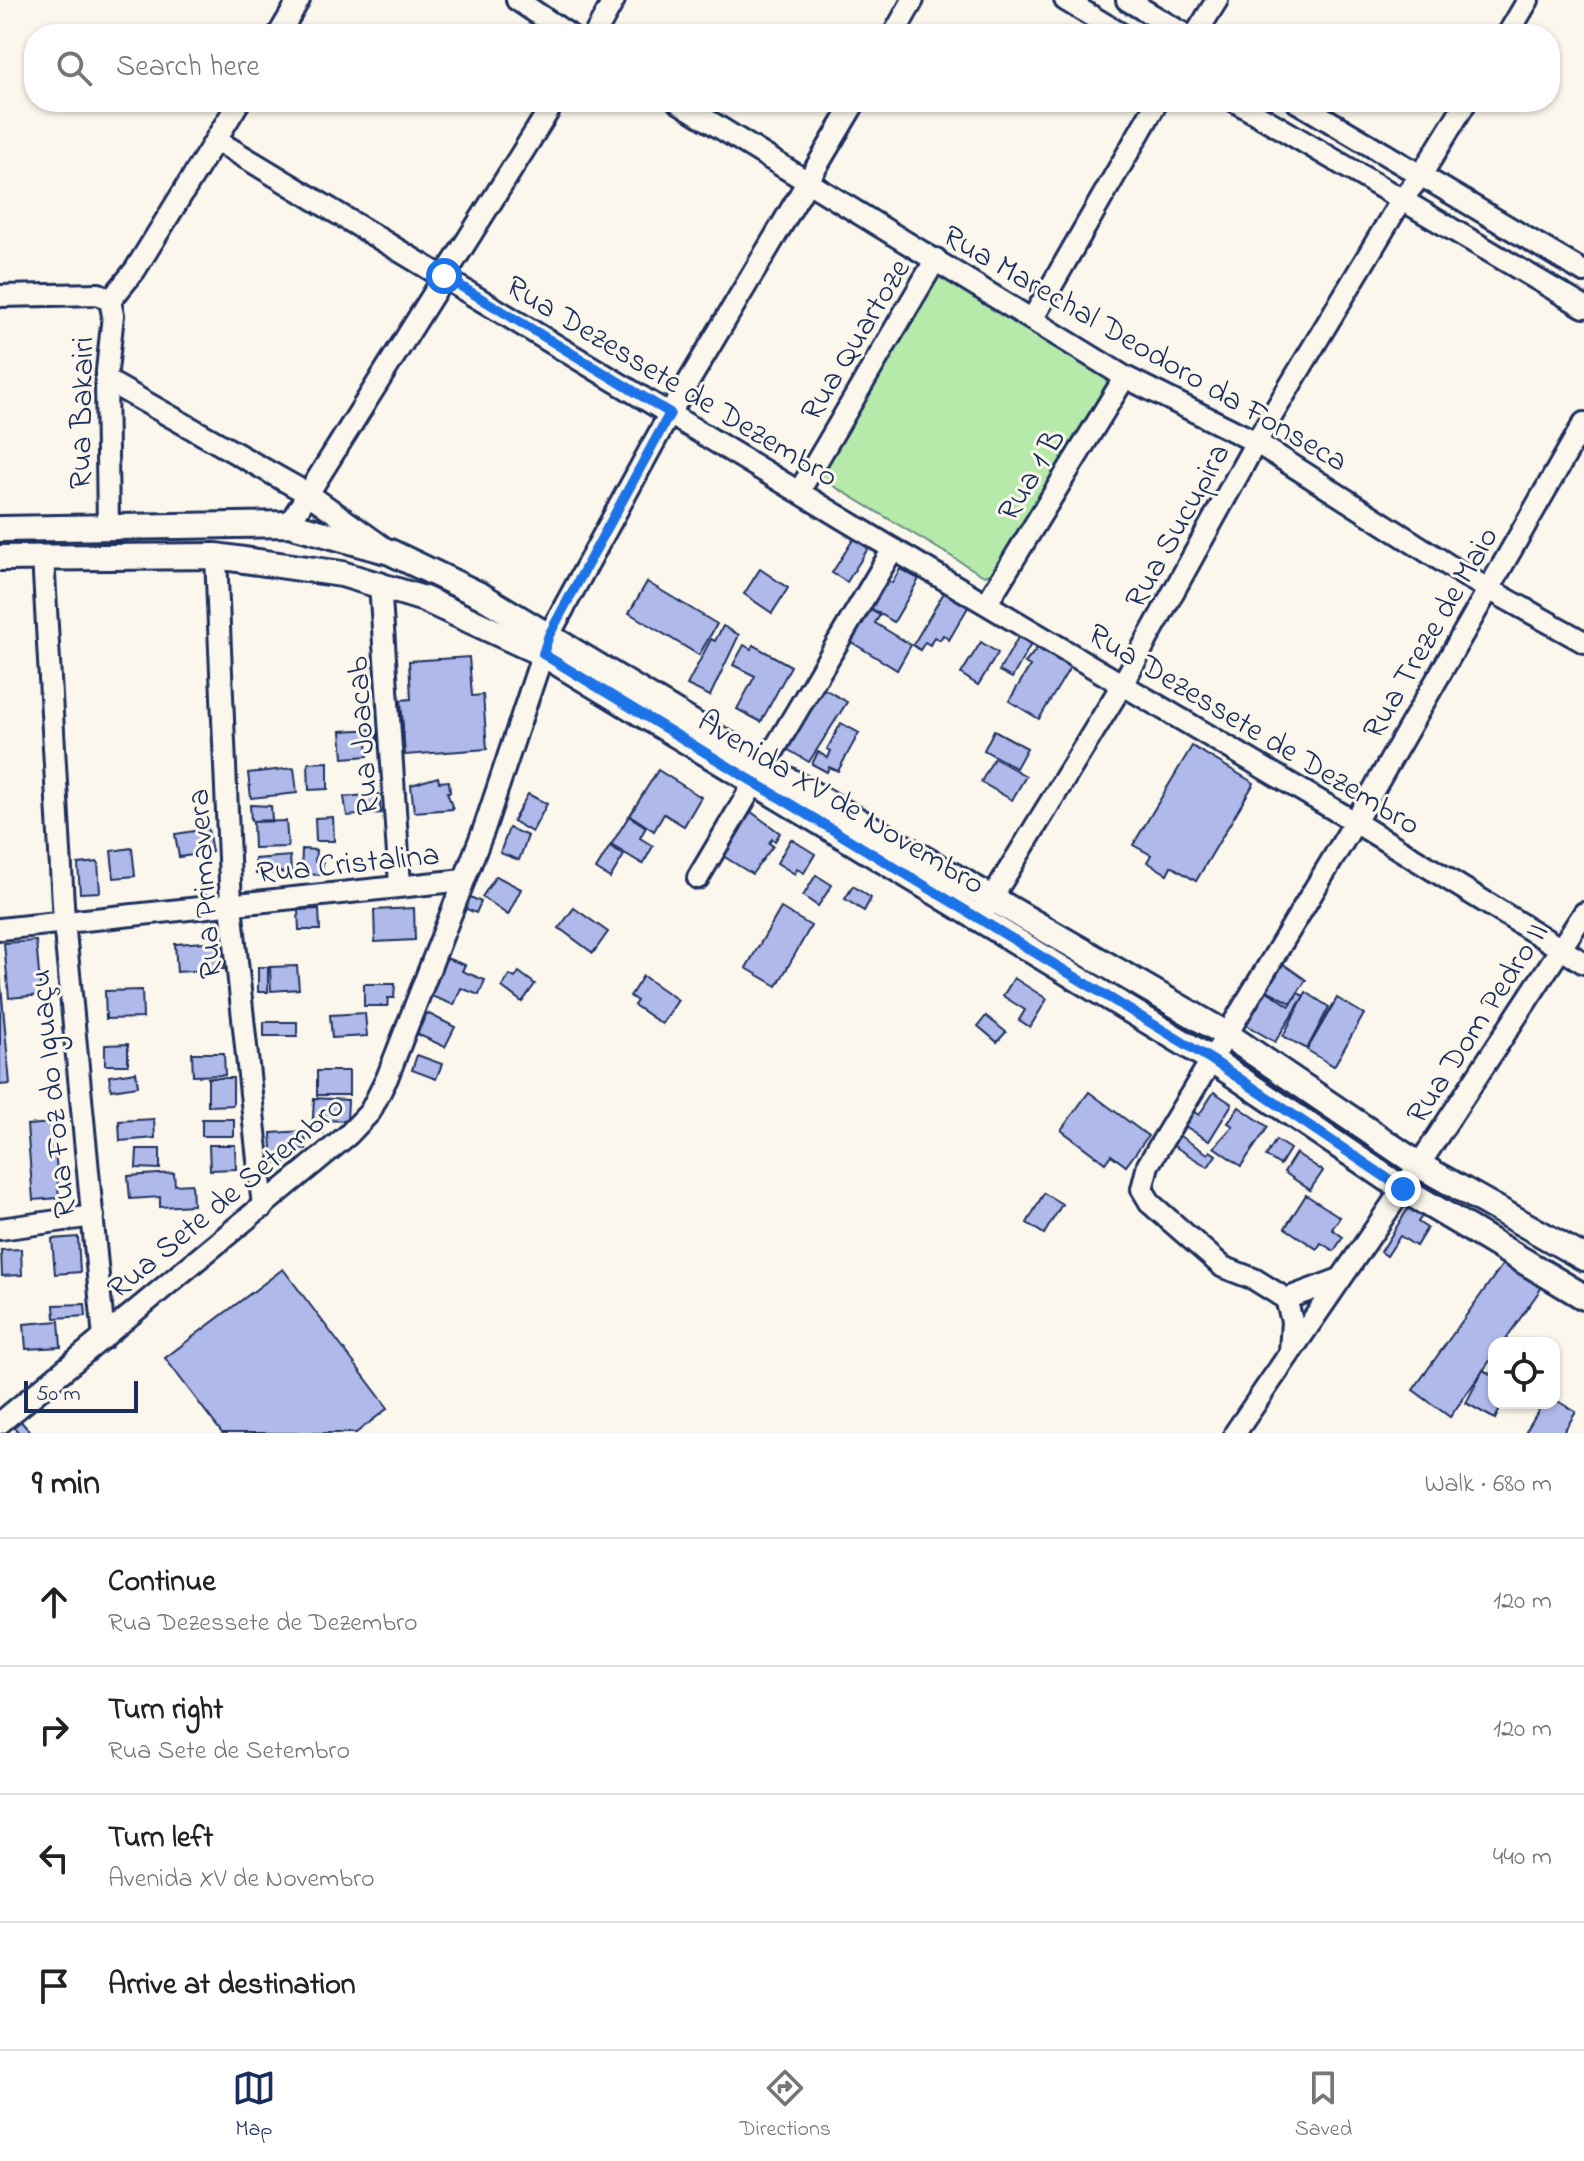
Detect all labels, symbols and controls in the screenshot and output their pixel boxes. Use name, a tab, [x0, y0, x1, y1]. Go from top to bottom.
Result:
search box	[24, 24, 1560, 112]
icon: search	[52, 46, 96, 90]
text: Search here	[116, 46, 260, 90]
street label: Rua Marechal Deodoro da Fonseca	[933, 214, 1356, 486]
street label: Rua Quartoze	[790, 250, 924, 431]
route start	[426, 258, 462, 294]
street label: Rua Dezessete de Dezembro	[496, 265, 847, 501]
street label: Rua Bakairi	[59, 336, 108, 490]
street label: Rua 1 B	[987, 420, 1079, 531]
street label: Rua Sucupira	[1114, 435, 1244, 618]
street label: Rua Treze de Maio	[1352, 519, 1512, 749]
street label: Rua Dezessete de Dezembro	[1078, 613, 1429, 849]
street label: Rua Joacab	[335, 655, 393, 817]
street label: Avenida XV de Novembro	[687, 699, 993, 909]
street label: Rua Primavera	[176, 787, 237, 980]
street label: Rua Cristalina	[255, 833, 442, 898]
street label: Rua Dom Pedro II	[1396, 914, 1562, 1134]
street label: Rua Foz do Iguaçu	[18, 967, 91, 1220]
street label: Rua Sete de Setembro	[98, 1085, 356, 1312]
route end	[1385, 1171, 1421, 1207]
map controls	[1488, 1337, 1560, 1409]
button: locate	[1488, 1337, 1560, 1409]
scale bar	[24, 1377, 138, 1413]
text: 50 m	[36, 1379, 81, 1411]
text: 9 min	[32, 1460, 100, 1510]
text: Walk · 680 m	[1424, 1466, 1552, 1504]
text: Continue	[108, 1561, 216, 1605]
icon: ahead	[32, 1580, 76, 1624]
text: 120 m	[1493, 1583, 1552, 1621]
text: Rua Dezessete de Dezembro	[108, 1605, 418, 1643]
text: Turn right	[108, 1689, 223, 1733]
icon: right	[32, 1708, 76, 1752]
text: 120 m	[1493, 1711, 1552, 1749]
text: Rua Sete de Setembro	[108, 1733, 350, 1771]
text: Turn left	[108, 1817, 213, 1861]
icon: left	[32, 1836, 76, 1880]
text: 440 m	[1493, 1839, 1552, 1877]
text: Avenida XV de Novembro	[108, 1861, 375, 1899]
icon: arrive	[32, 1964, 76, 2008]
text: Arrive at destination	[108, 1964, 356, 2008]
tab: Map	[232, 2066, 276, 2146]
tab: Directions	[740, 2066, 831, 2146]
tab: Saved	[1295, 2066, 1352, 2146]

